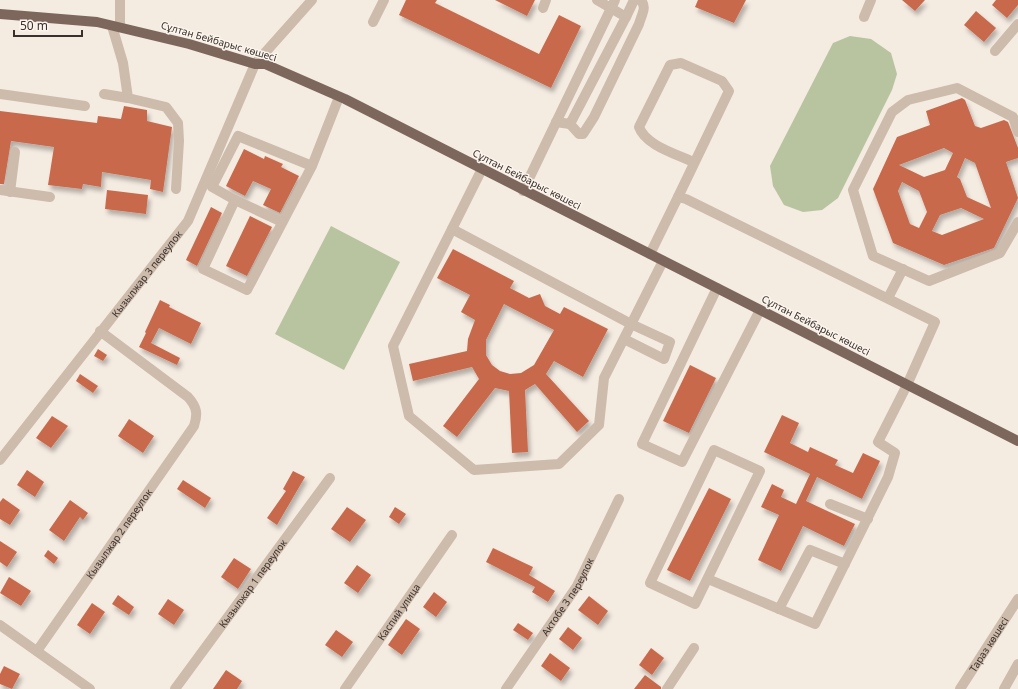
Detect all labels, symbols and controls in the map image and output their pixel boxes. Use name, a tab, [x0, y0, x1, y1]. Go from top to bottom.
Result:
scale bar	[14, 12, 82, 38]
text: 50 m	[20, 17, 48, 34]
street label: Сұлтан Бейбарыс көшесі	[159, 18, 279, 64]
street label: Сұлтан Бейбарыс көшесі	[470, 146, 584, 212]
street label: Кызылжар 3 переулок	[108, 227, 185, 320]
street label: Сұлтан Бейбарыс көшесі	[759, 292, 873, 358]
street label: Кызылжар 2 переулок	[83, 485, 156, 582]
street label: Кызылжар 1 переулок	[215, 536, 290, 631]
street label: Актобе 3 переулок	[538, 555, 597, 638]
street label: Каспий улица	[374, 581, 423, 643]
street label: Тараз көшесі	[966, 614, 1012, 675]

